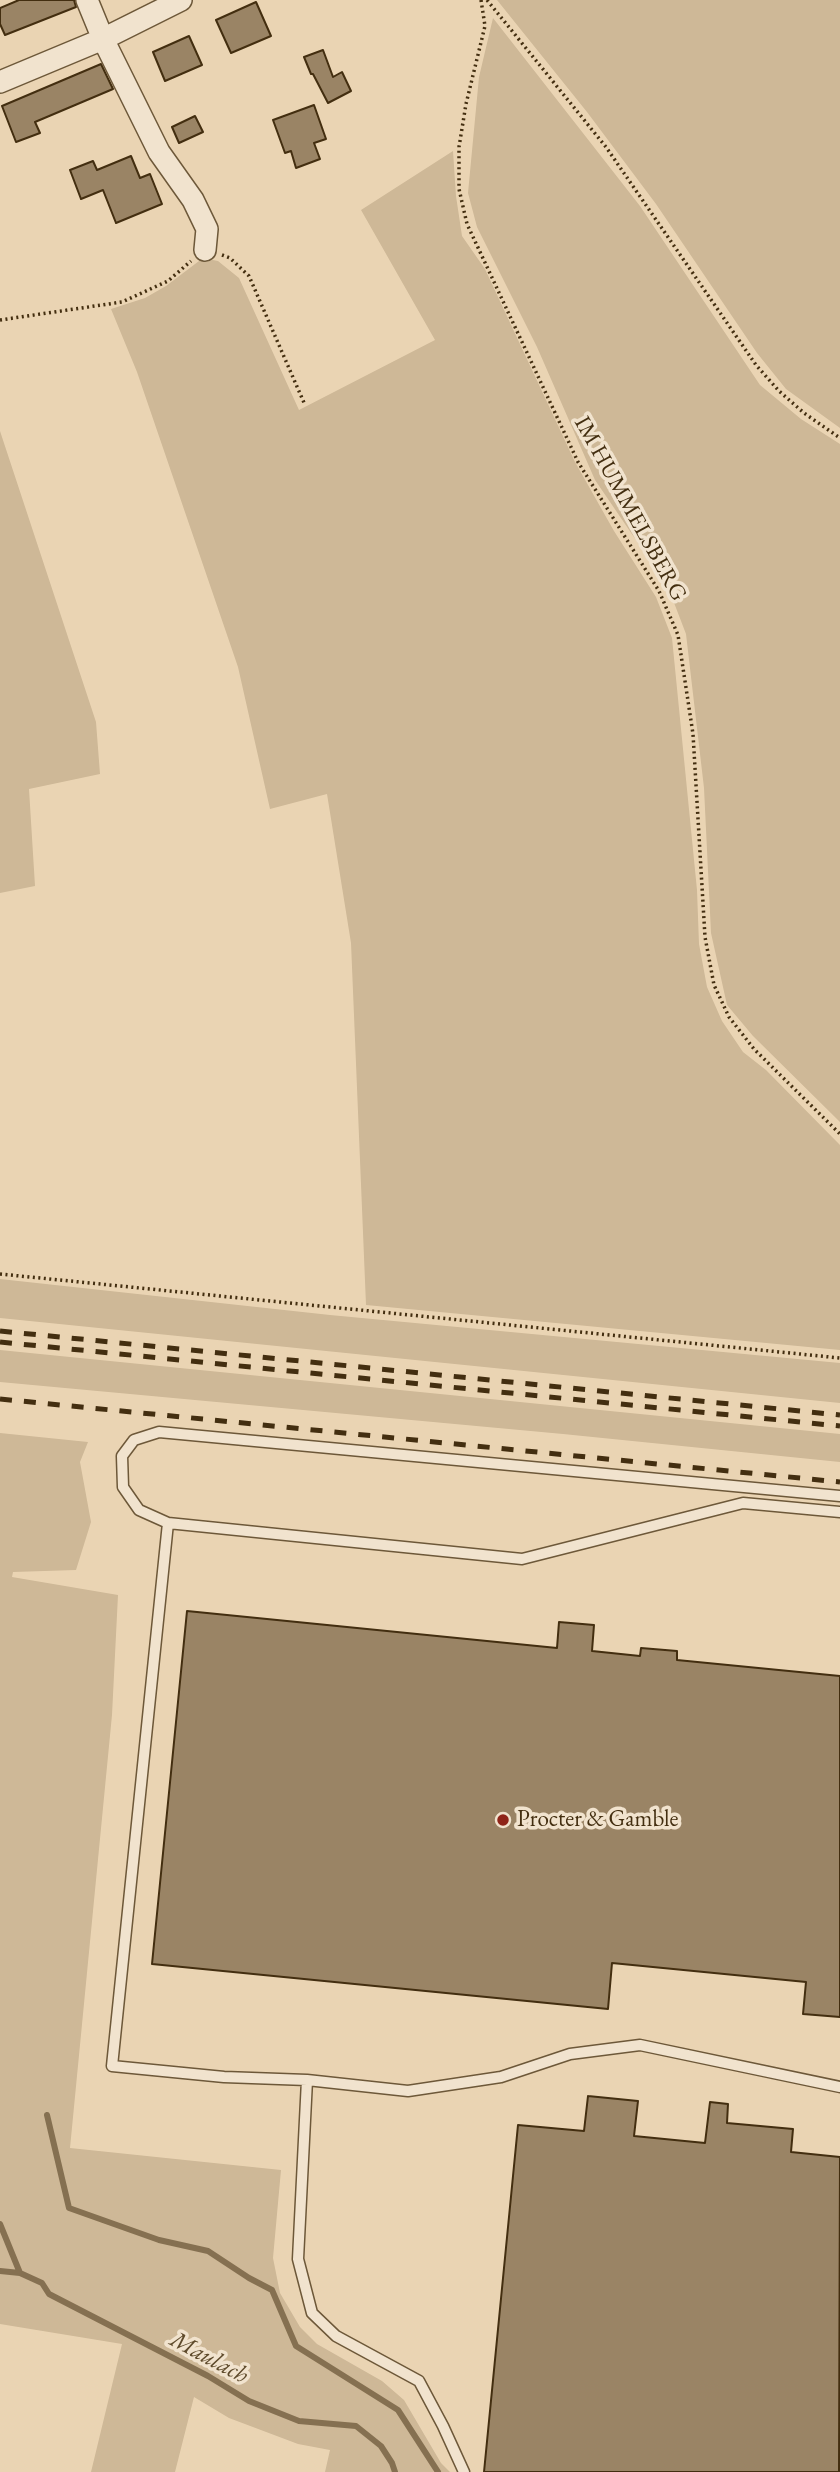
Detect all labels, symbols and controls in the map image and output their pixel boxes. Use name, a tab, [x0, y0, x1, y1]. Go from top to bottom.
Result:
street label: IM HUMMELSBERG	[568, 412, 692, 606]
place label: Procter & Gamble	[517, 1806, 678, 1834]
marker: Procter & Gamble	[495, 1812, 511, 1828]
water label: Maulach	[165, 2326, 253, 2390]

